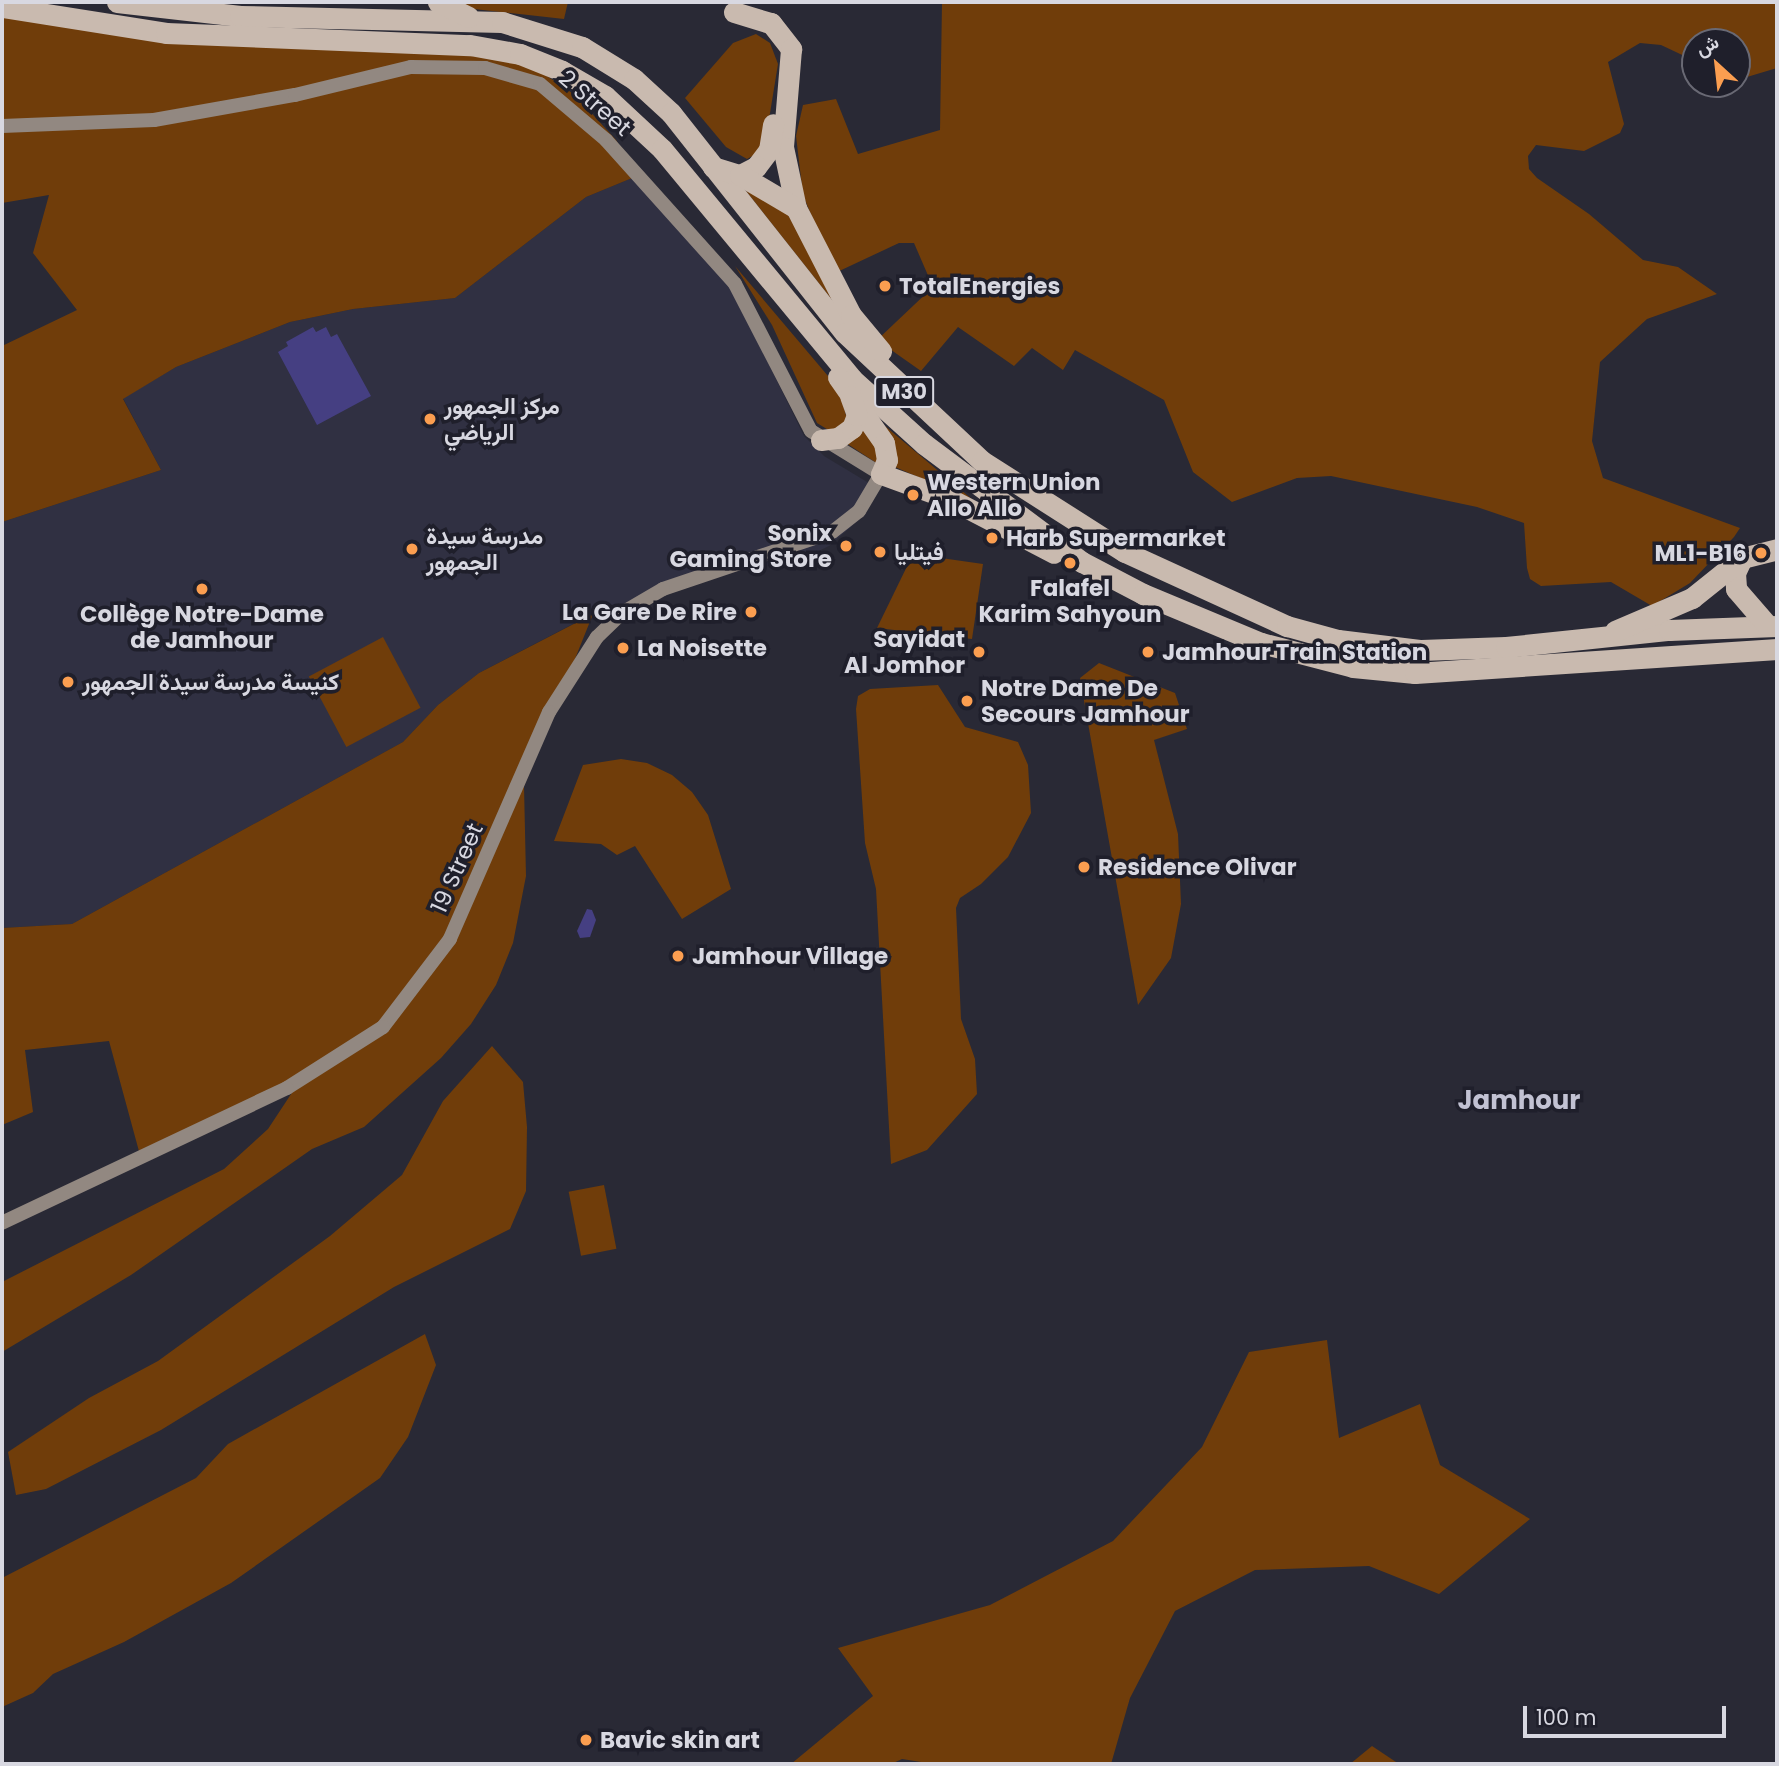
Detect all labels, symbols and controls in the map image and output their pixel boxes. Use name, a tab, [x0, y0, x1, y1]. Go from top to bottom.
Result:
north arrow	[1681, 28, 1751, 98]
text: ش	[1691, 28, 1723, 63]
street label: 2 Street	[553, 64, 637, 142]
place label: TotalEnergies	[899, 272, 1060, 300]
marker: TotalEnergies	[877, 278, 893, 294]
road number: M30	[872, 374, 936, 410]
place label: مركز الجمهور الرياضي	[444, 392, 560, 446]
marker: مركز الجمهور الرياضي	[422, 411, 438, 427]
place label: Western Union Allo Allo	[927, 468, 1101, 522]
marker: Western Union Allo Allo	[905, 487, 921, 503]
place label: Sonix Gaming Store	[670, 519, 832, 573]
place label: مدرسة سيدة الجمهور	[426, 522, 543, 576]
place label: Harb Supermarket	[1006, 524, 1226, 552]
marker: Harb Supermarket	[984, 530, 1000, 546]
marker: Sonix Gaming Store	[838, 538, 854, 554]
place label: فيتليا	[894, 538, 944, 566]
place label: ML1-B16	[1654, 539, 1747, 567]
marker: مدرسة سيدة الجمهور	[404, 541, 420, 557]
marker: فيتليا	[872, 544, 888, 560]
marker: ML1-B16	[1753, 545, 1769, 561]
marker: Falafel Karim Sahyoun	[1062, 555, 1078, 571]
place label: Falafel Karim Sahyoun	[979, 574, 1161, 628]
marker: Collège Notre-Dame de Jamhour	[194, 581, 210, 597]
place label: La Gare De Rire	[562, 598, 737, 626]
place label: Collège Notre-Dame de Jamhour	[80, 600, 324, 654]
marker: La Gare De Rire	[743, 604, 759, 620]
place label: Sayidat Al Jomhor	[844, 625, 965, 679]
place label: La Noisette	[637, 634, 767, 662]
place label: Jamhour Train Station	[1162, 638, 1427, 666]
marker: La Noisette	[615, 640, 631, 656]
marker: Sayidat Al Jomhor	[971, 644, 987, 660]
marker: Jamhour Train Station	[1140, 644, 1156, 660]
place label: كنيسة مدرسة سيدة الجمهور	[82, 668, 339, 696]
marker: كنيسة مدرسة سيدة الجمهور	[60, 674, 76, 690]
place label: Notre Dame De Secours Jamhour	[981, 674, 1190, 728]
marker: Notre Dame De Secours Jamhour	[959, 693, 975, 709]
street label: 19 Street	[425, 819, 489, 917]
place label: Residence Olivar	[1098, 853, 1297, 881]
marker: Residence Olivar	[1076, 859, 1092, 875]
place label: Jamhour Village	[692, 942, 888, 970]
marker: Jamhour Village	[670, 948, 686, 964]
district label: Jamhour	[1458, 1085, 1580, 1117]
scale bar	[1527, 1692, 1730, 1736]
text: 100 m	[1536, 1703, 1596, 1732]
place label: Bavic skin art	[600, 1726, 760, 1754]
marker: Bavic skin art	[578, 1732, 594, 1748]

